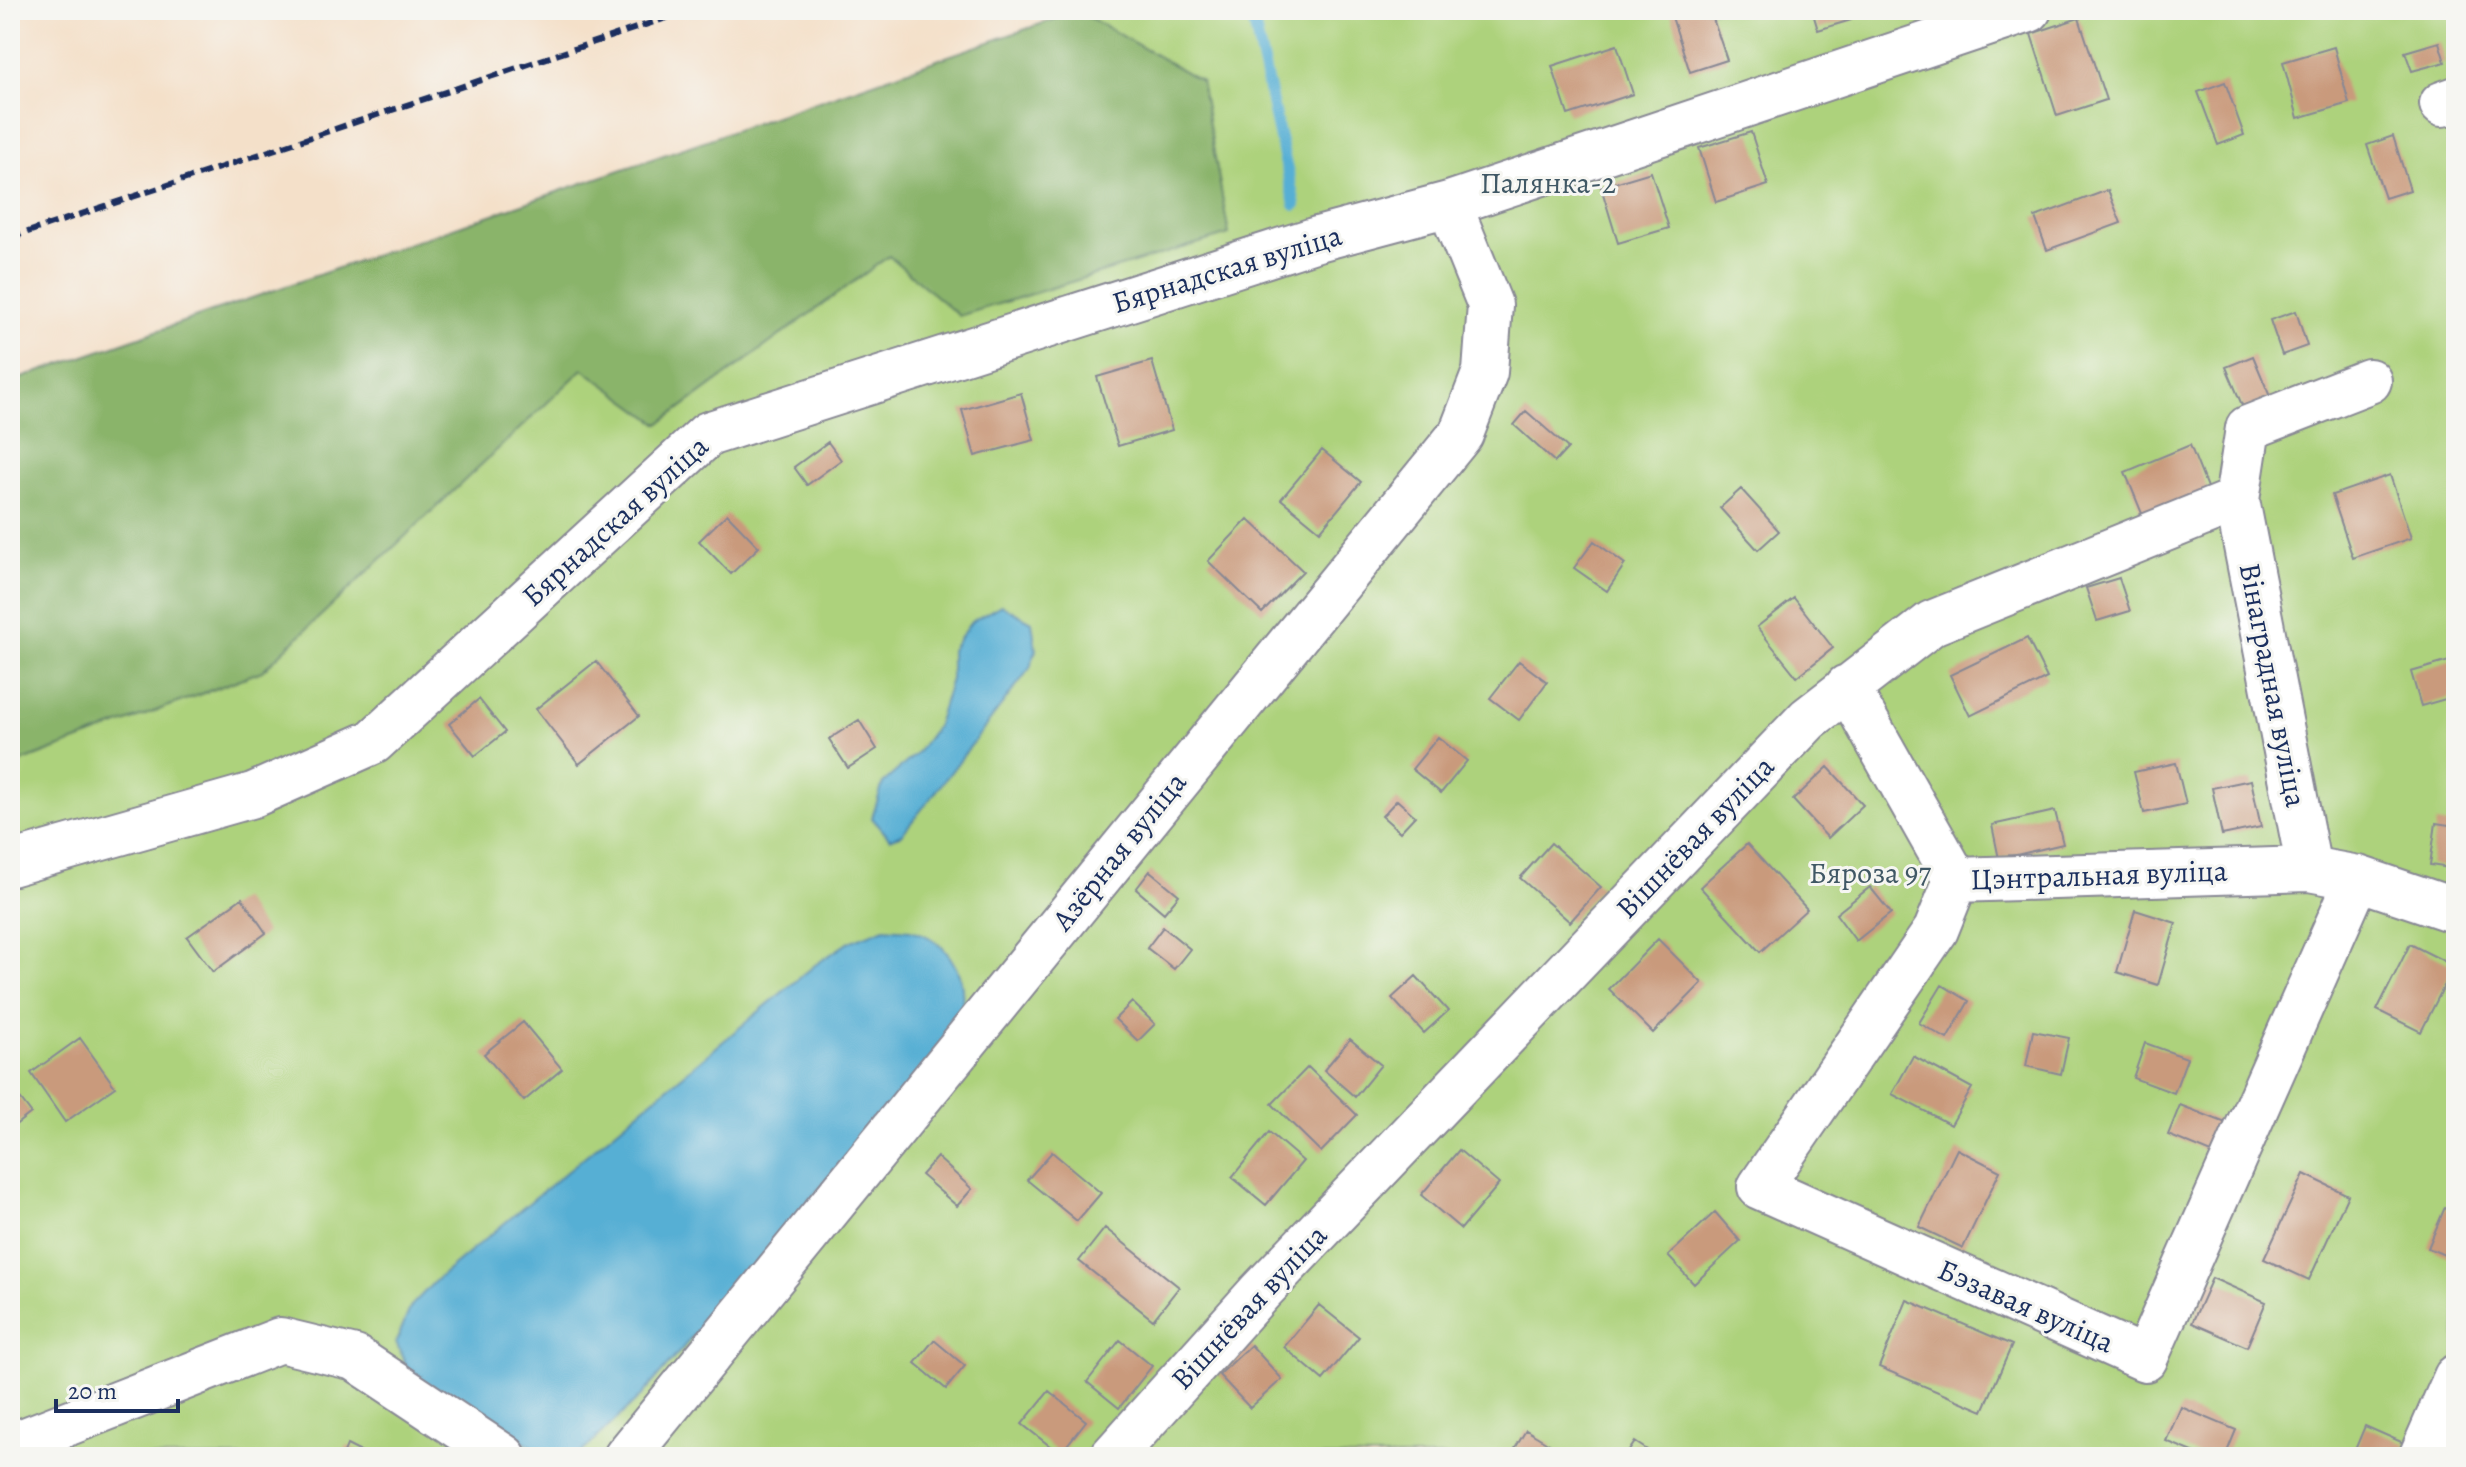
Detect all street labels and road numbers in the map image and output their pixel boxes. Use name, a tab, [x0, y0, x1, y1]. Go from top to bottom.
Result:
street label: Бярнадская вуліца	[1107, 215, 1347, 323]
street label: Бярнадская вуліца	[513, 426, 717, 616]
street label: Вінаградная вуліца	[2230, 560, 2316, 811]
street label: Вішнёвая вуліца	[1607, 747, 1783, 927]
street label: Азёрная вуліца	[1042, 763, 1195, 939]
street label: Цэнтральная вуліца	[1970, 851, 2228, 899]
street label: Вішнёвая вуліца	[1162, 1216, 1336, 1398]
street label: Бэзавая вуліца	[1932, 1249, 2120, 1363]

